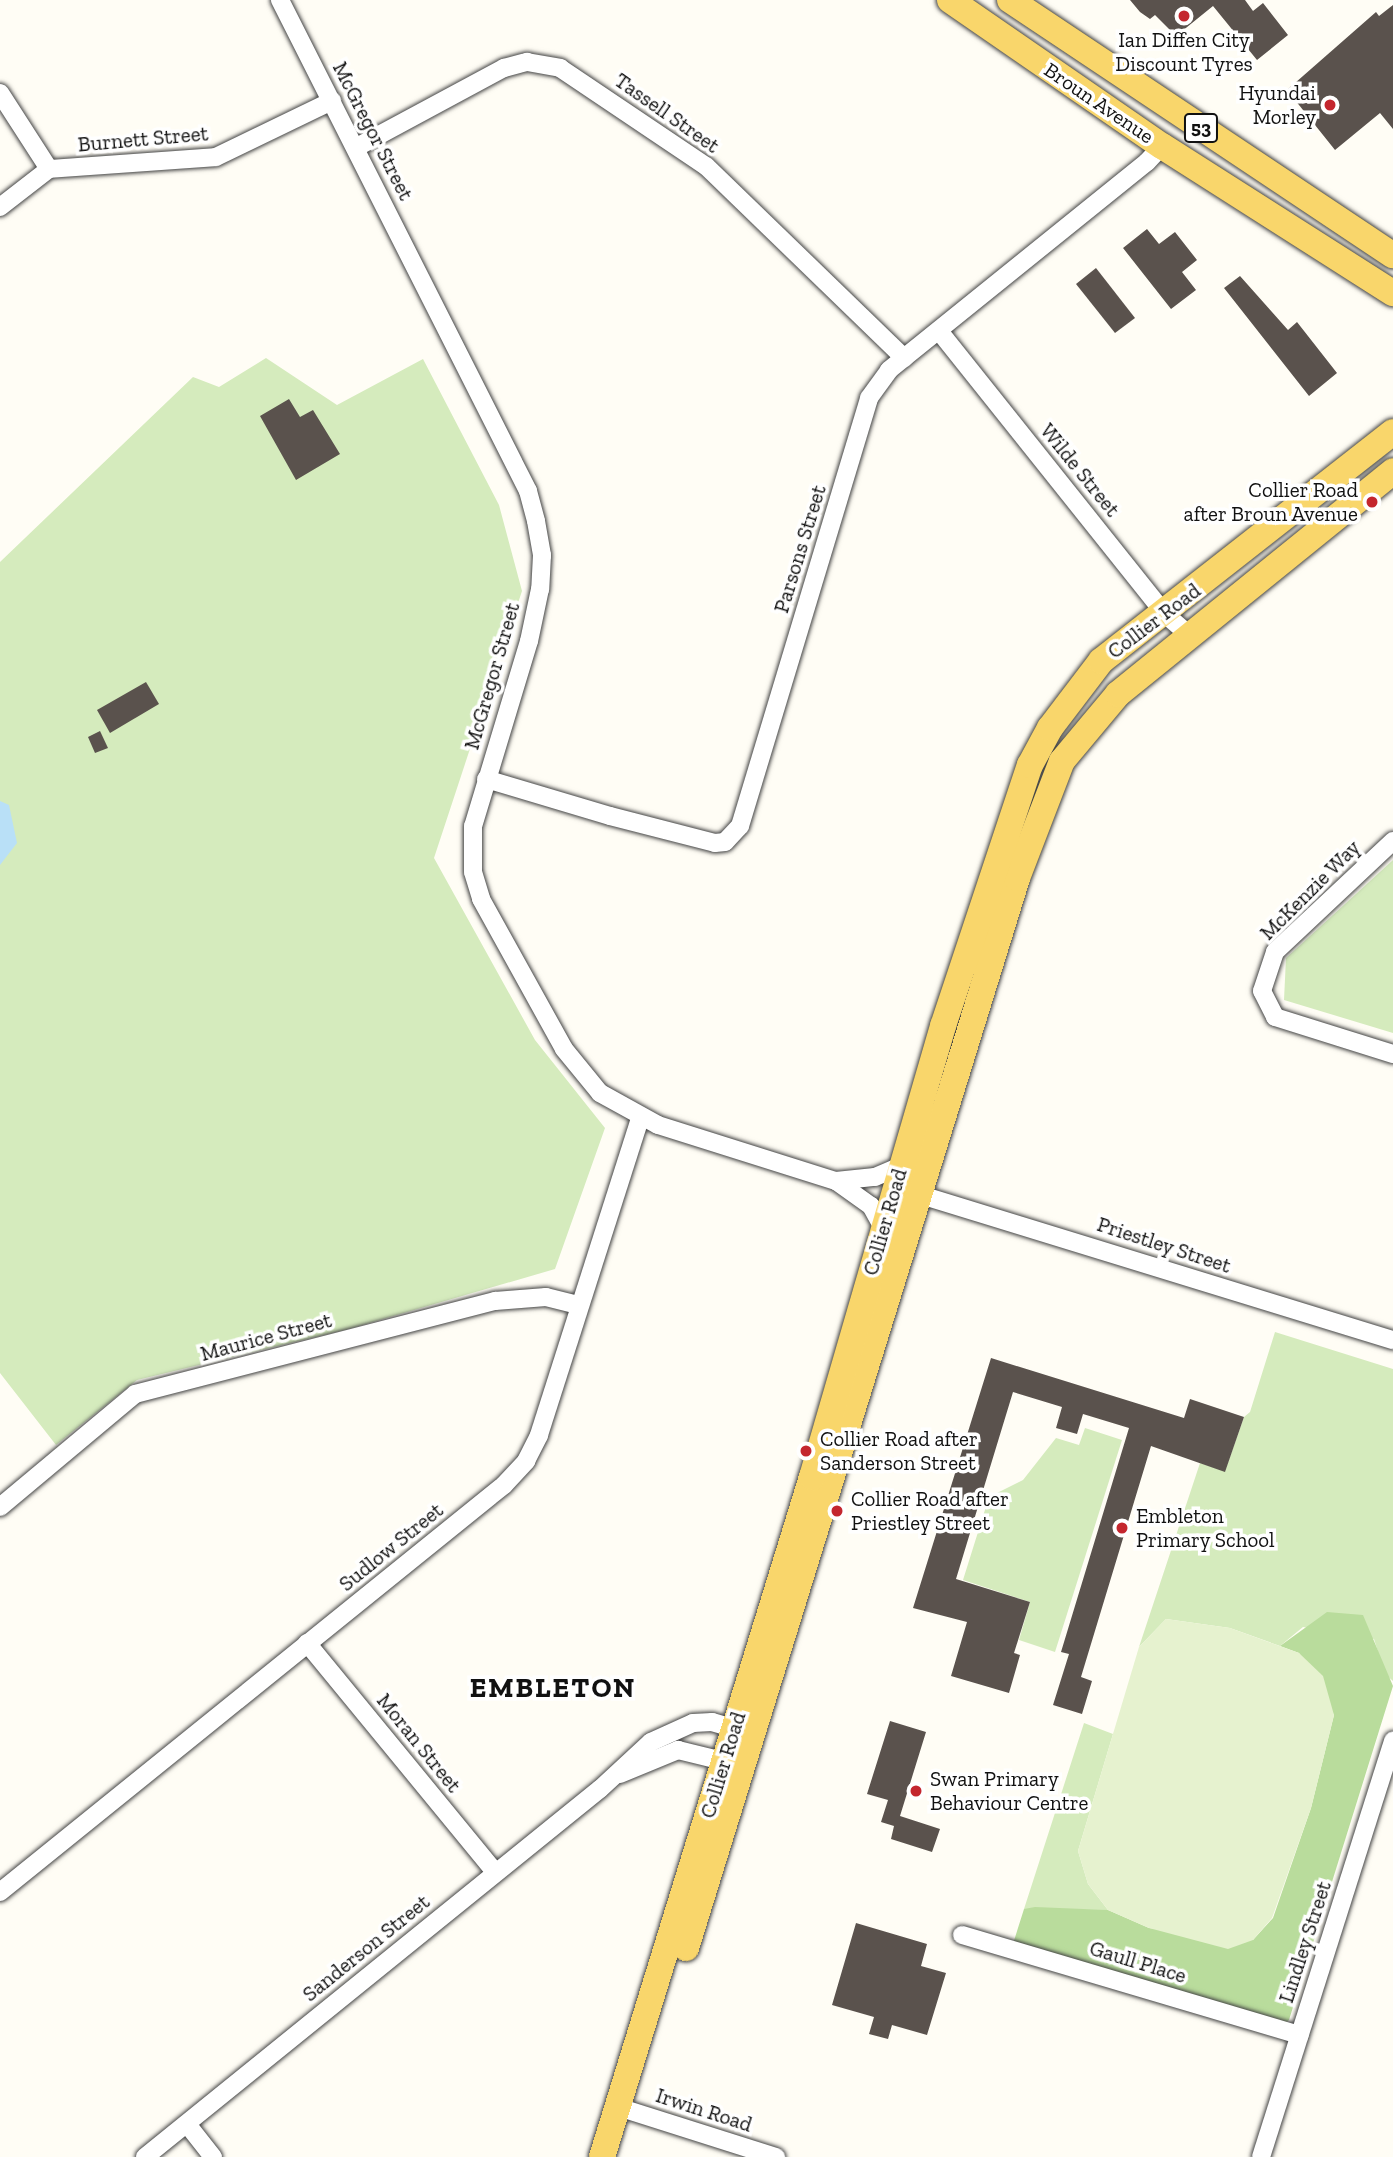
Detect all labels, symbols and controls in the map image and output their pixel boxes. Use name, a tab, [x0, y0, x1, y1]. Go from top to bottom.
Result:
marker: Ian Diffen City Discount Tyres	[1176, 8, 1192, 24]
place label: Ian Diffen City Discount Tyres	[1115, 27, 1253, 77]
street label: McGregor Street	[327, 57, 419, 205]
street label: Broun Avenue	[1039, 57, 1159, 149]
street label: Tassell Street	[610, 68, 724, 158]
place label: Hyundai Morley	[1239, 80, 1316, 130]
marker: Hyundai Morley	[1322, 97, 1338, 113]
road number: 53	[1184, 112, 1218, 144]
street label: Burnett Street	[77, 121, 209, 157]
street label: Wilde Street	[1035, 418, 1125, 522]
place label: Collier Road after Broun Avenue	[1183, 477, 1358, 527]
street label: Parsons Street	[769, 482, 831, 616]
marker: Collier Road after Broun Avenue	[1364, 494, 1380, 510]
street label: Collier Road	[1102, 578, 1206, 664]
street label: McGregor Street	[459, 599, 525, 753]
street label: McKenzie Way	[1254, 834, 1366, 946]
street label: Collier Road	[858, 1166, 912, 1278]
street label: Priestley Street	[1094, 1211, 1234, 1279]
street label: Maurice Street	[198, 1307, 334, 1367]
place label: Collier Road after Sanderson Street	[820, 1426, 978, 1476]
marker: Collier Road after Sanderson Street	[798, 1443, 814, 1459]
place label: Collier Road after Priestley Street	[851, 1486, 1009, 1536]
street label: Sudlow Street	[334, 1497, 448, 1597]
marker: Collier Road after Priestley Street	[829, 1503, 845, 1519]
place label: Embleton Primary School	[1136, 1503, 1275, 1553]
marker: Embleton Primary School	[1114, 1520, 1130, 1536]
district label: EMBLETON	[471, 1671, 635, 1705]
street label: Moran Street	[371, 1688, 467, 1798]
street label: Collier Road	[695, 1709, 751, 1821]
place label: Swan Primary Behaviour Centre	[930, 1766, 1089, 1816]
marker: Swan Primary Behaviour Centre	[908, 1783, 924, 1799]
street label: Lindley Street	[1273, 1878, 1337, 2006]
street label: Sanderson Street	[298, 1889, 434, 2007]
street label: Gaull Place	[1087, 1935, 1189, 1989]
street label: Irwin Road	[653, 2083, 755, 2137]

